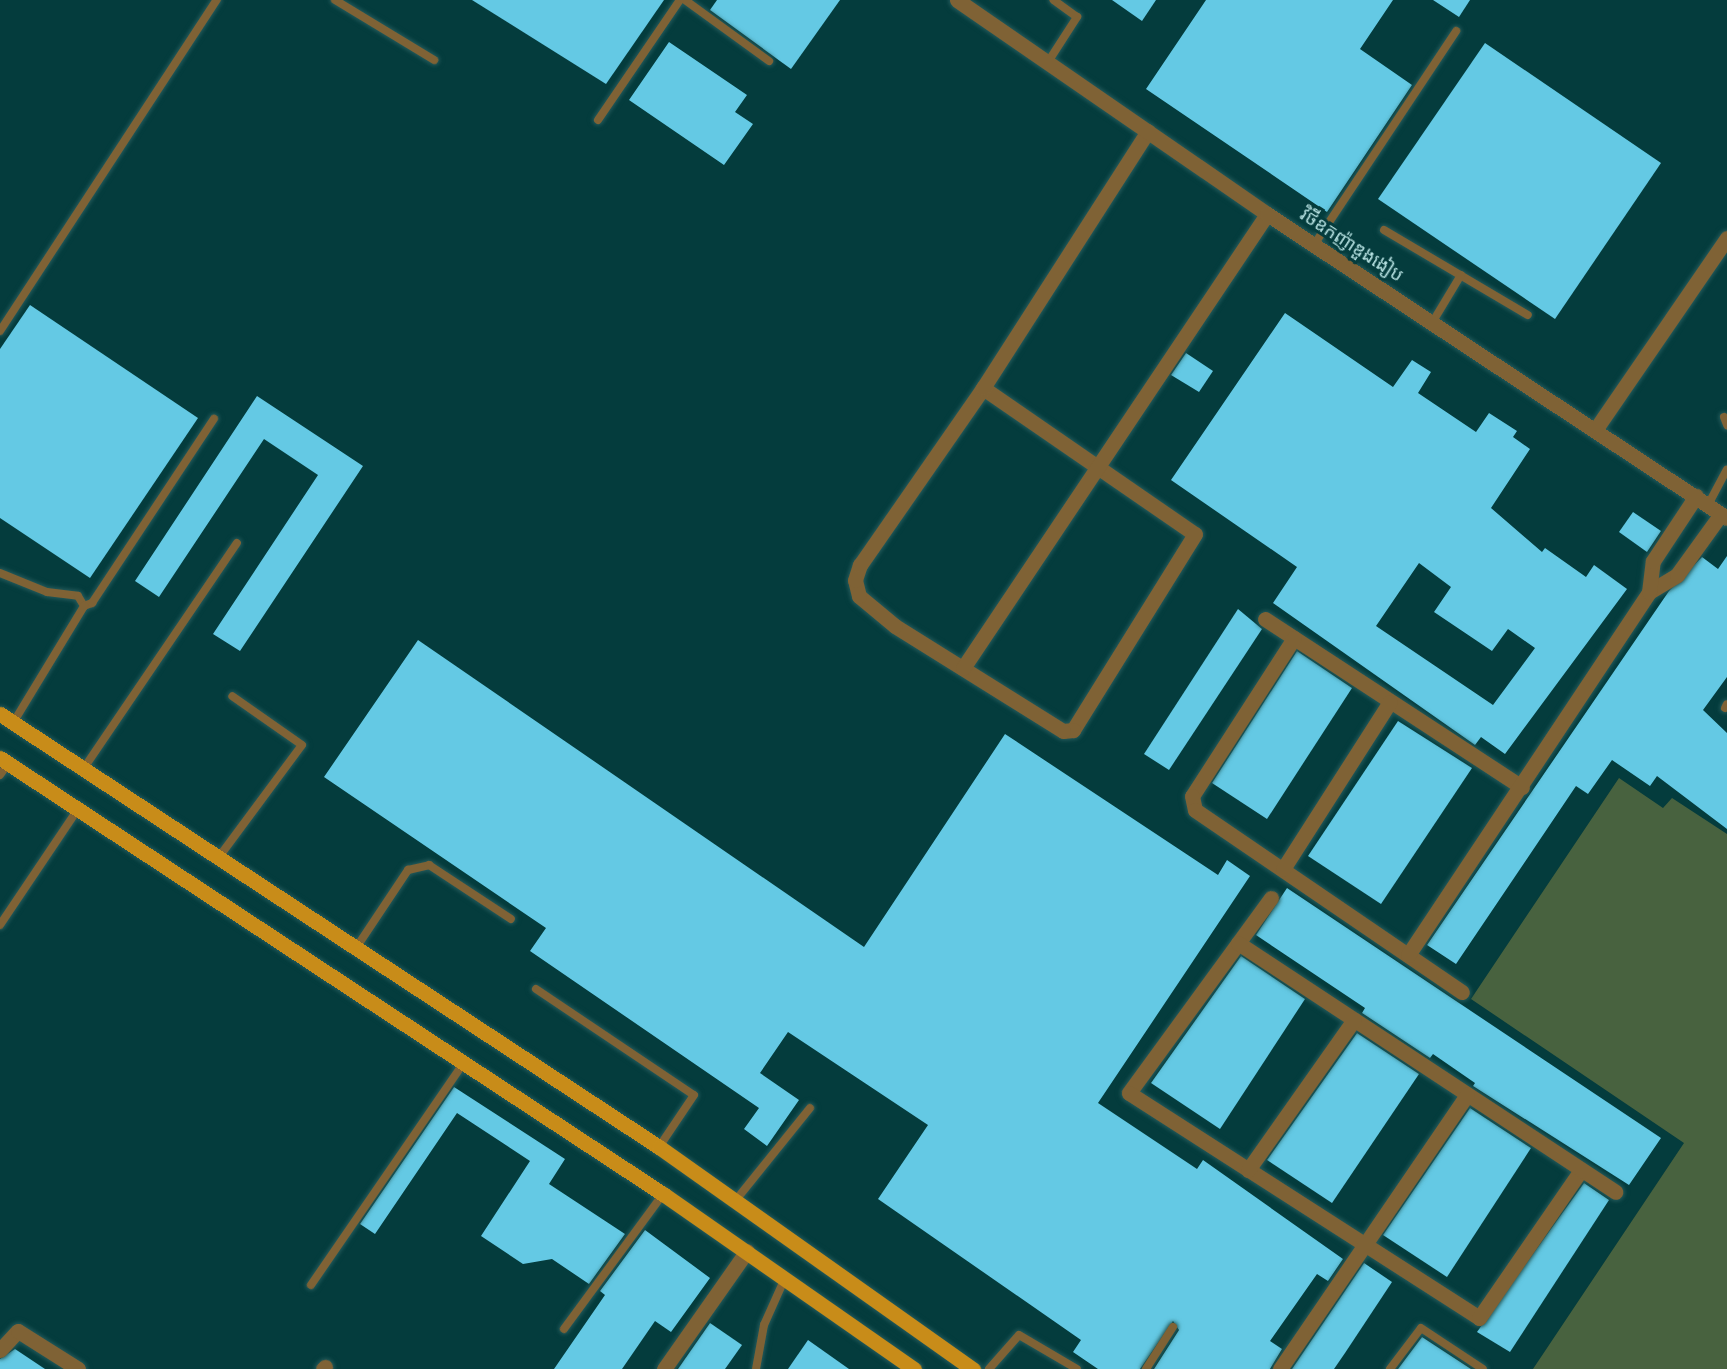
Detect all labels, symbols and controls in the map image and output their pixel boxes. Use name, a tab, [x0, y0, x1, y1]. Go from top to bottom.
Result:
street label: វិថីឧកញ៉ាឌួងងៀប	[1295, 205, 1407, 287]

